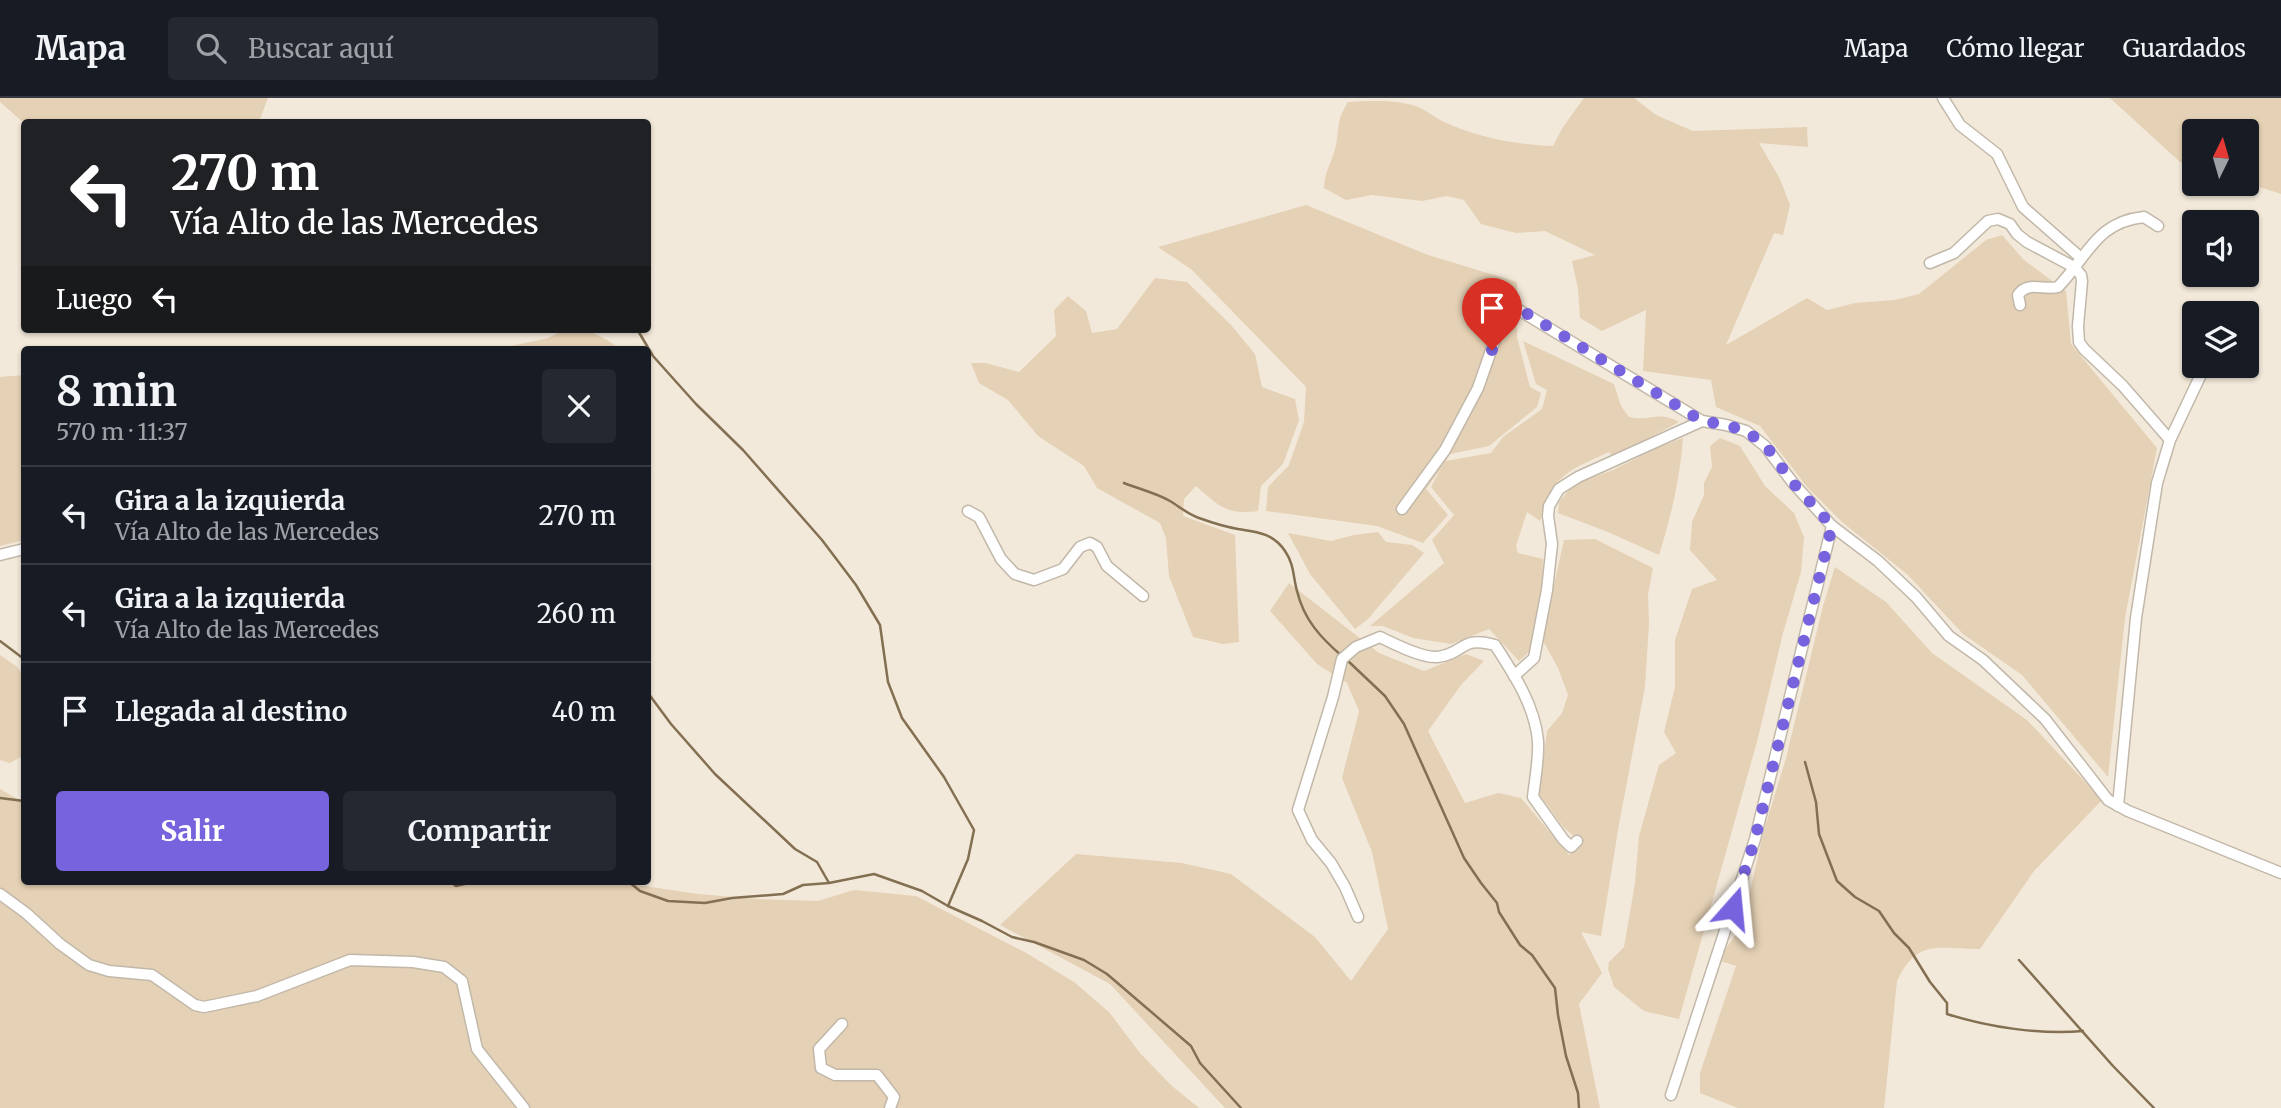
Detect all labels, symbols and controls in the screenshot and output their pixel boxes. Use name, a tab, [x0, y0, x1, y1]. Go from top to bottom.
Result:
search box	[168, 17, 658, 80]
text: Mapa	[35, 28, 126, 69]
icon: search	[192, 29, 230, 67]
text: Buscar aquí	[248, 32, 393, 65]
text: Mapa	[1844, 33, 1908, 64]
text: Cómo llegar	[1946, 33, 2085, 64]
text: Guardados	[2123, 33, 2246, 64]
north arrow	[2182, 119, 2259, 196]
map controls	[2182, 119, 2259, 378]
text: 270 m	[171, 142, 319, 203]
icon: left	[56, 147, 147, 238]
text: Vía Alto de las Mercedes	[171, 203, 539, 243]
button: sound	[2182, 210, 2259, 287]
pin	[1462, 278, 1522, 350]
icon: left	[146, 280, 184, 318]
text: Luego	[56, 283, 132, 316]
icon: arrive	[1473, 289, 1511, 327]
button: layers	[2182, 301, 2259, 378]
text: 8 min	[56, 365, 177, 417]
button: close	[542, 369, 616, 443]
text: 570 m · 11:37	[56, 417, 188, 446]
text: Gira a la izquierda	[115, 484, 345, 517]
icon: left	[56, 496, 94, 534]
text: 270 m	[539, 499, 616, 532]
text: Vía Alto de las Mercedes	[115, 517, 379, 546]
text: Gira a la izquierda	[115, 582, 345, 615]
icon: left	[56, 594, 94, 632]
text: 260 m	[537, 597, 616, 630]
text: Vía Alto de las Mercedes	[115, 615, 379, 644]
icon: arrive	[56, 692, 94, 730]
text: Llegada al destino	[115, 695, 347, 728]
text: 40 m	[552, 695, 616, 728]
button: Salir	[56, 791, 329, 871]
button: Compartir	[343, 791, 616, 871]
position arrow	[1696, 871, 1770, 945]

